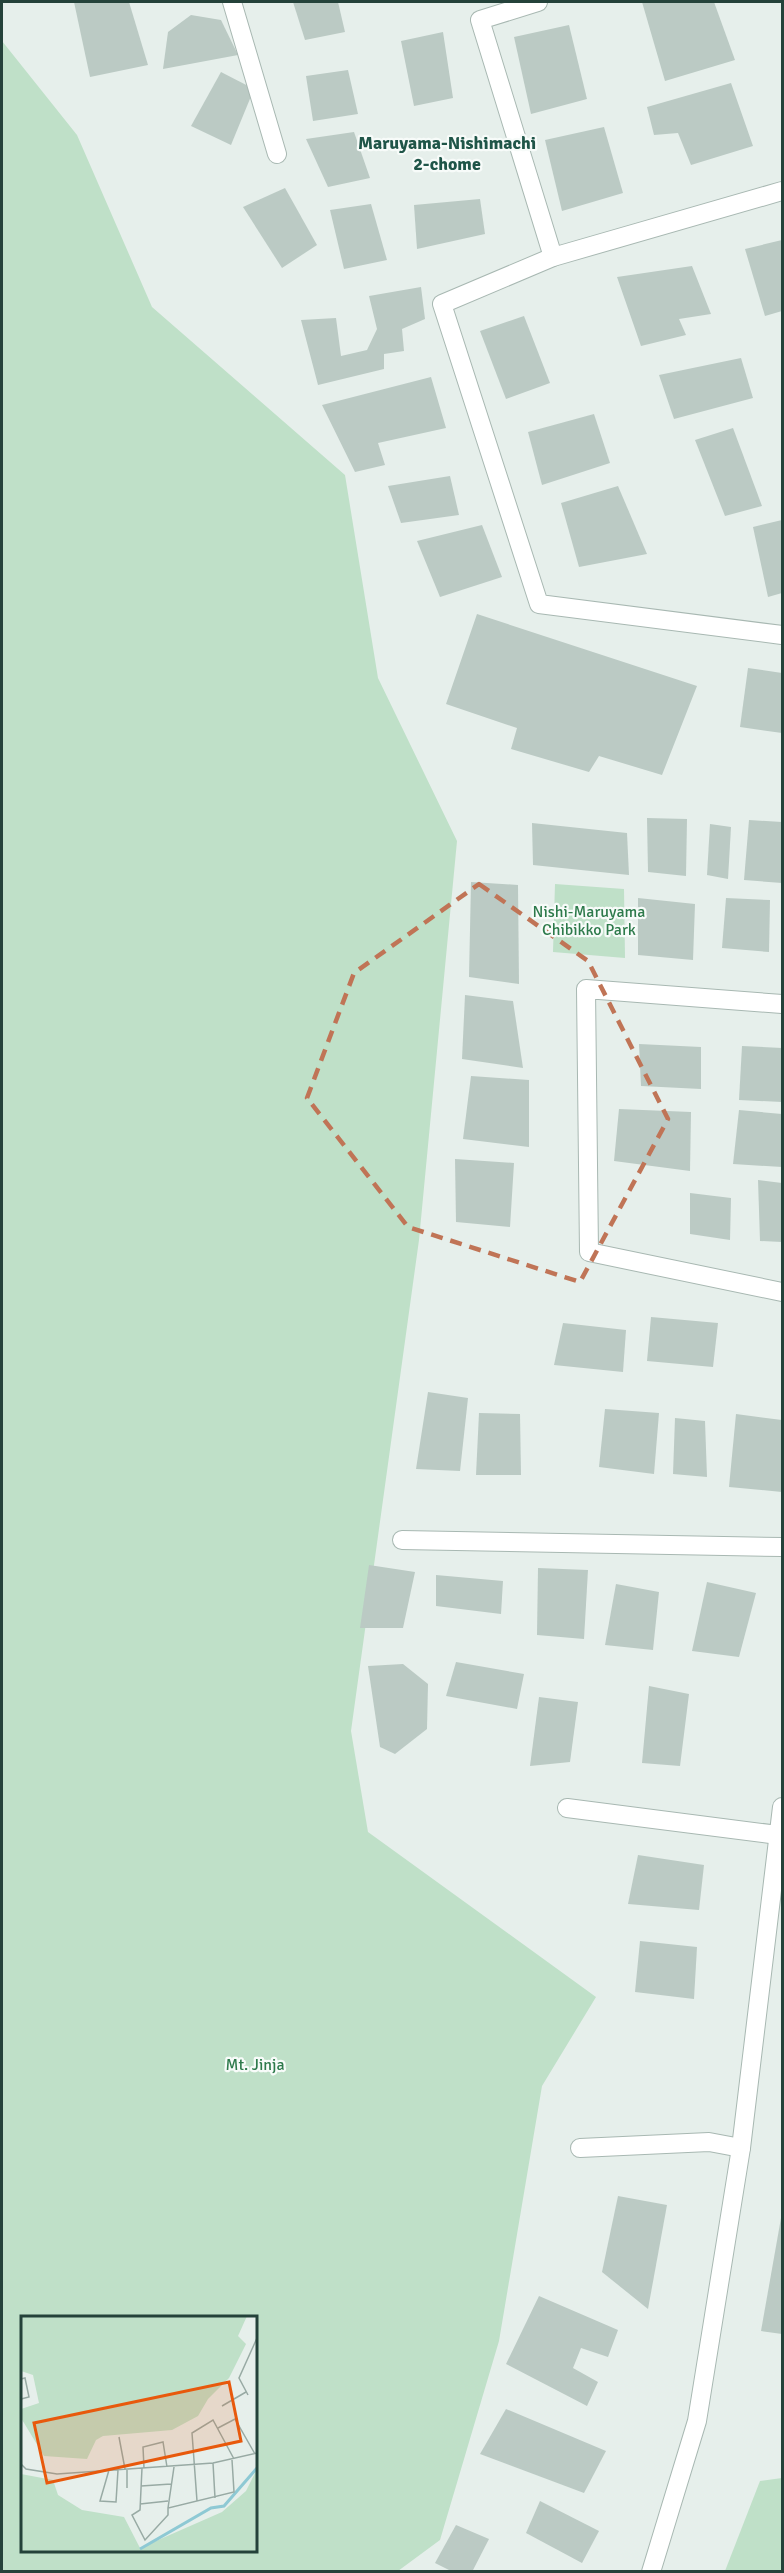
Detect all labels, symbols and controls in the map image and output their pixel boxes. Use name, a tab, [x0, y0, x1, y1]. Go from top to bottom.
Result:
district label: Maruyama-Nishimachi 2-chome	[358, 132, 536, 175]
park label: Nishi-Maruyama Chibikko Park	[533, 902, 645, 940]
park label: Mt. Jinja	[225, 2055, 285, 2075]
inset map	[21, 2316, 256, 2552]

